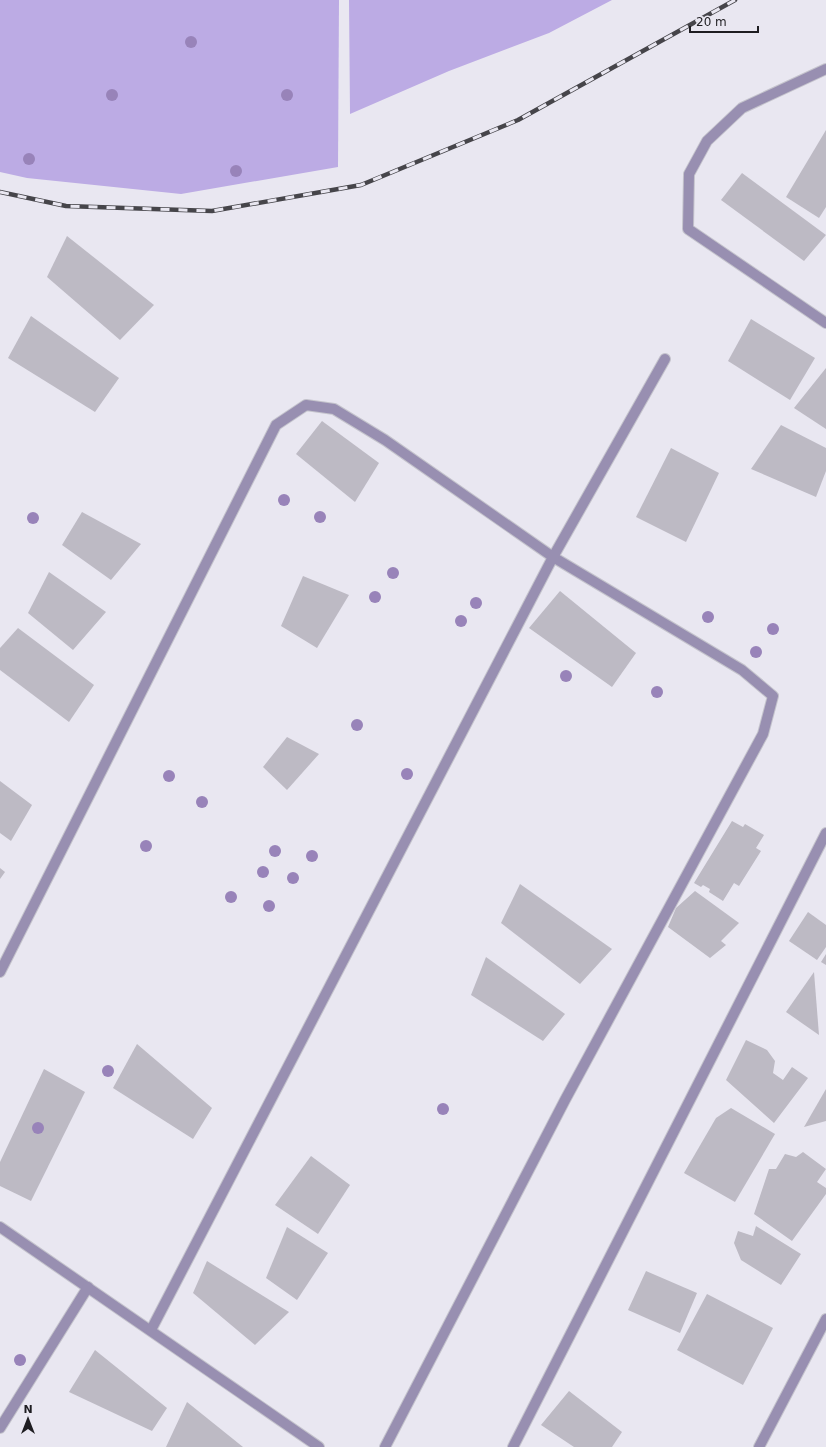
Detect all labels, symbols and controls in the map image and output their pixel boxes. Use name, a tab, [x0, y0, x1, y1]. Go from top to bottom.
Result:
scale bar	[690, 8, 758, 34]
text: 20 m	[696, 15, 727, 29]
north arrow	[8, 1399, 48, 1439]
text: N	[23, 1403, 33, 1416]

